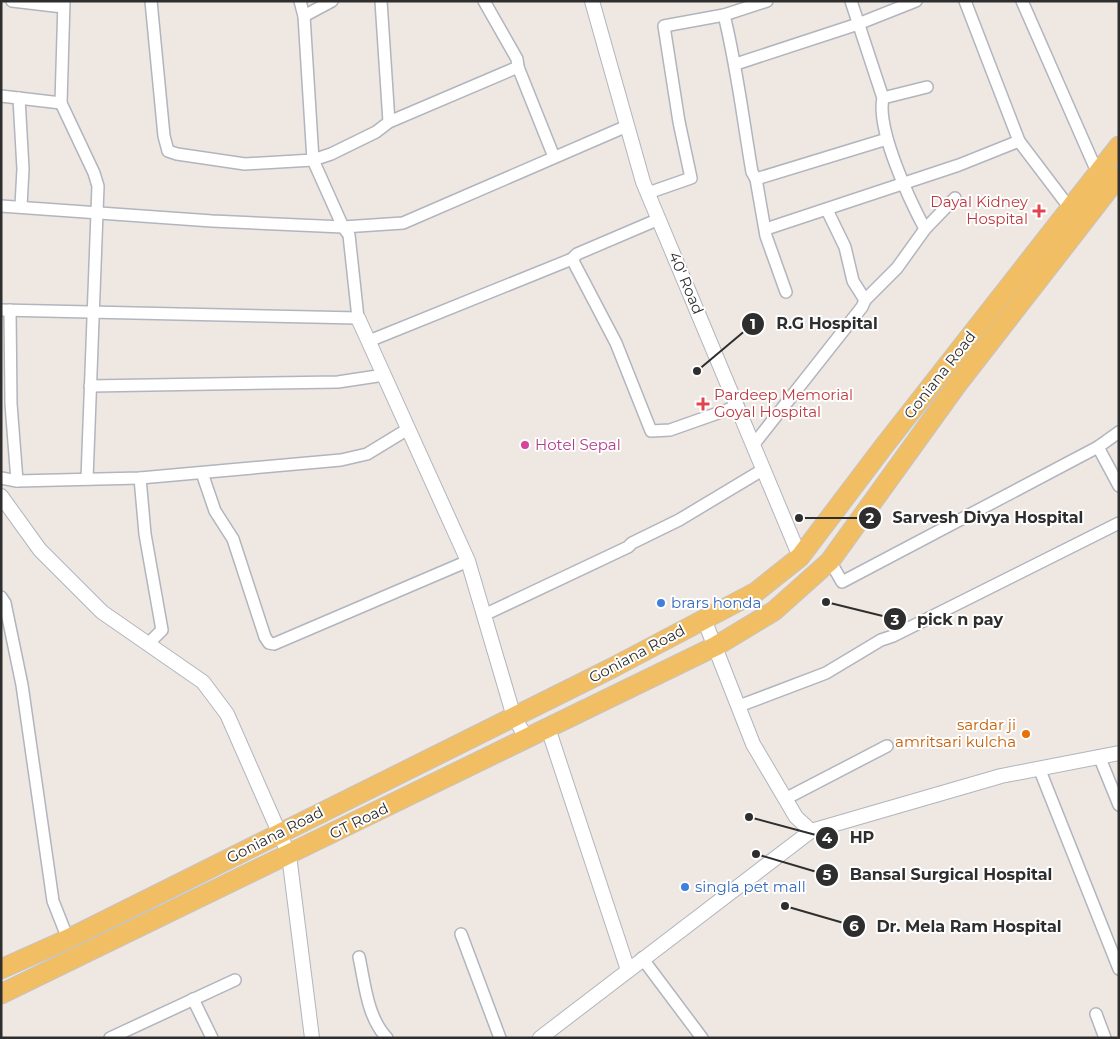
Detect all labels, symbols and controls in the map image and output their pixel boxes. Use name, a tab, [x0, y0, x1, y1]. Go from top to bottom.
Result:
place label: Dayal Kidney Hospital	[930, 192, 1029, 228]
marker: Dayal Kidney Hospital	[1032, 204, 1046, 218]
street label: 40' Road	[665, 249, 708, 317]
callout: R.G Hospital	[741, 308, 887, 339]
text: 1	[750, 314, 756, 333]
text: R.G Hospital	[776, 314, 878, 333]
street label: Goniana Road	[899, 327, 980, 422]
place label: Pardeep Memorial Goyal Hospital	[714, 385, 853, 421]
marker: Pardeep Memorial Goyal Hospital	[696, 397, 710, 411]
place label: Hotel Sepal	[535, 435, 621, 454]
marker: Hotel Sepal	[519, 439, 531, 451]
callout: Sarvesh Divya Hospital	[857, 502, 1093, 533]
text: 2	[866, 508, 875, 527]
text: Sarvesh Divya Hospital	[893, 508, 1083, 527]
place label: brars honda	[671, 593, 761, 612]
marker: brars honda	[655, 597, 667, 609]
callout: pick n pay	[882, 604, 1013, 635]
text: 3	[890, 610, 900, 629]
text: pick n pay	[917, 610, 1003, 629]
street label: Goniana Road	[585, 620, 688, 687]
place label: sardar ji amritsari kulcha	[895, 715, 1016, 751]
marker: sardar ji amritsari kulcha	[1020, 728, 1032, 740]
street label: GT Road	[326, 798, 391, 843]
street label: Goniana Road	[223, 802, 326, 867]
callout: HP	[815, 822, 884, 853]
text: 4	[822, 828, 833, 847]
text: HP	[850, 828, 875, 847]
callout: Bansal Surgical Hospital	[815, 859, 1062, 890]
text: 5	[823, 865, 832, 884]
text: Bansal Surgical Hospital	[850, 865, 1052, 884]
place label: singla pet mall	[695, 877, 806, 896]
marker: singla pet mall	[679, 881, 691, 893]
callout: Dr. Mela Ram Hospital	[842, 911, 1072, 942]
text: 6	[849, 916, 859, 935]
text: Dr. Mela Ram Hospital	[876, 917, 1062, 936]

